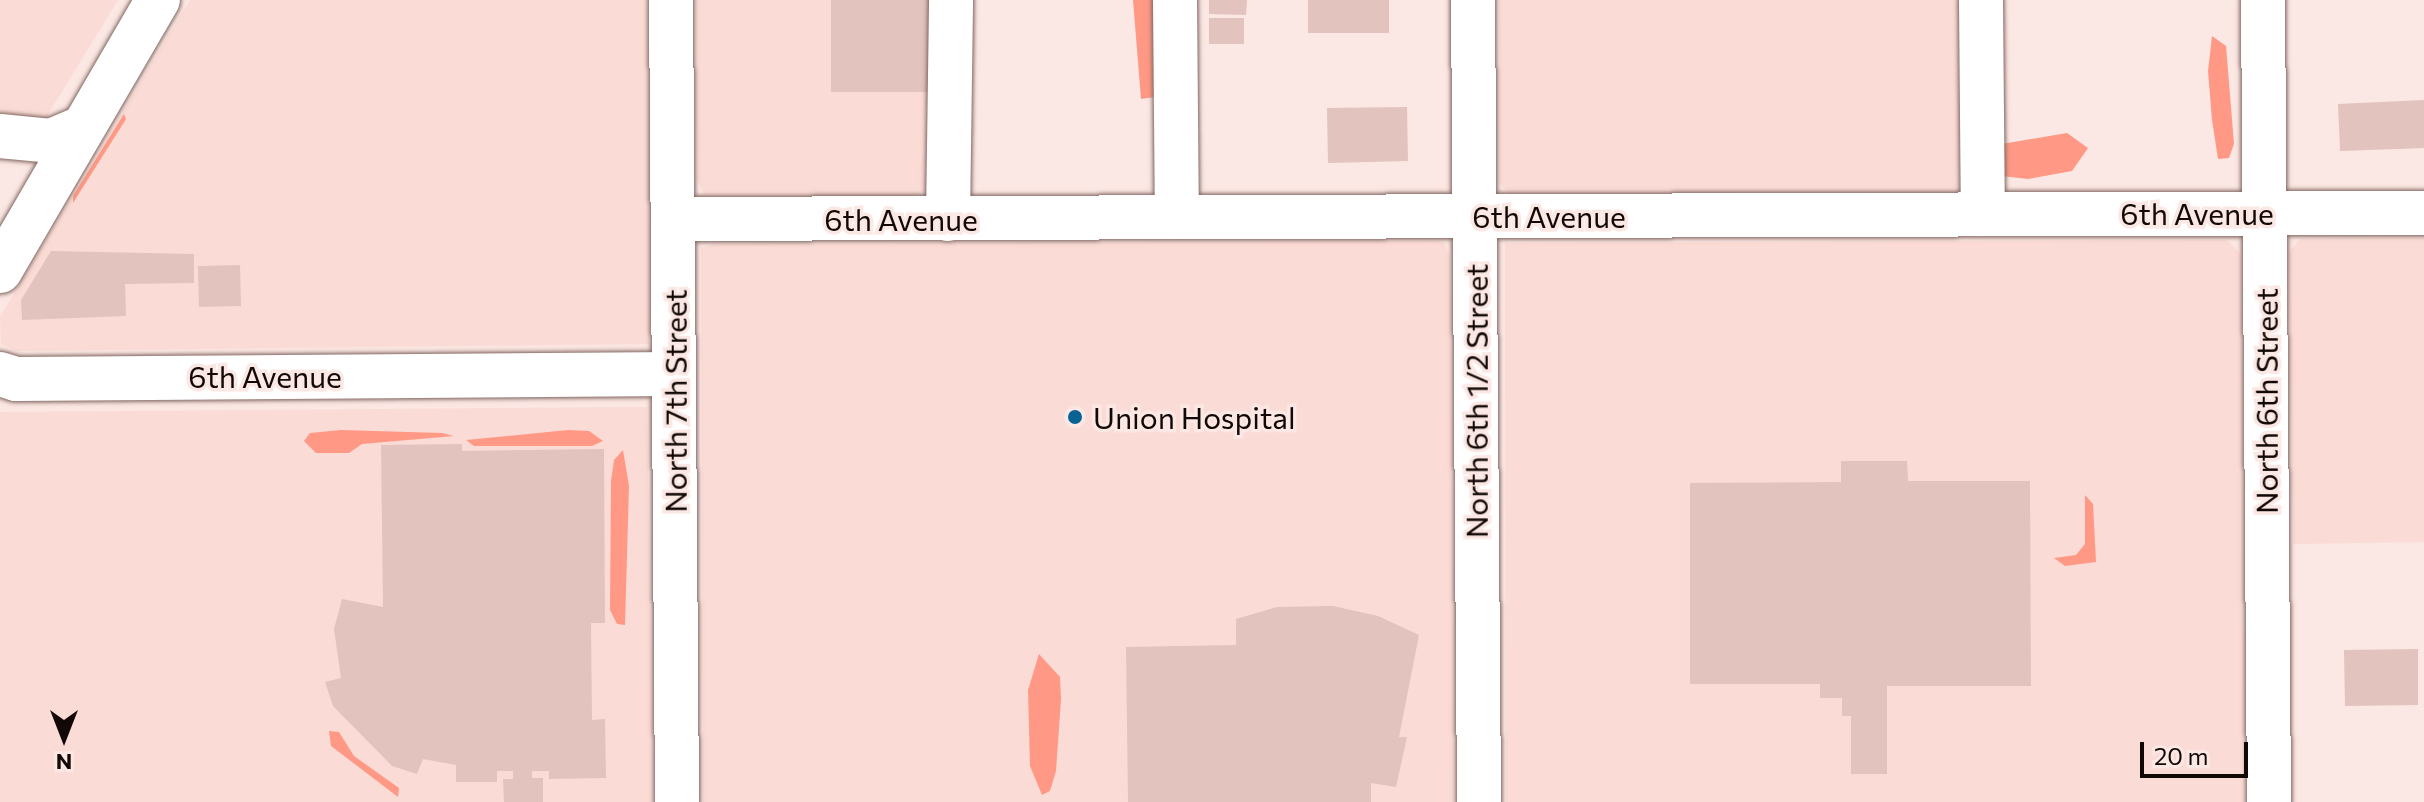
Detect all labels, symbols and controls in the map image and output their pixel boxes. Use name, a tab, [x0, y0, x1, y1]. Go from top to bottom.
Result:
street label: 6th Avenue	[2120, 195, 2274, 231]
street label: 6th Avenue	[1472, 198, 1626, 234]
street label: 6th Avenue	[824, 201, 978, 237]
street label: North 6th 1/2 Street	[1458, 264, 1494, 538]
street label: North 6th Street	[2248, 288, 2284, 514]
street label: North 7th Street	[657, 289, 693, 513]
street label: 6th Avenue	[188, 358, 342, 394]
place label: Union Hospital	[1093, 399, 1295, 435]
marker: Union Hospital	[1064, 406, 1086, 428]
north arrow	[24, 698, 104, 778]
scale bar	[2144, 726, 2252, 776]
text: 20 m	[2154, 741, 2208, 770]
text: N	[56, 749, 72, 776]

